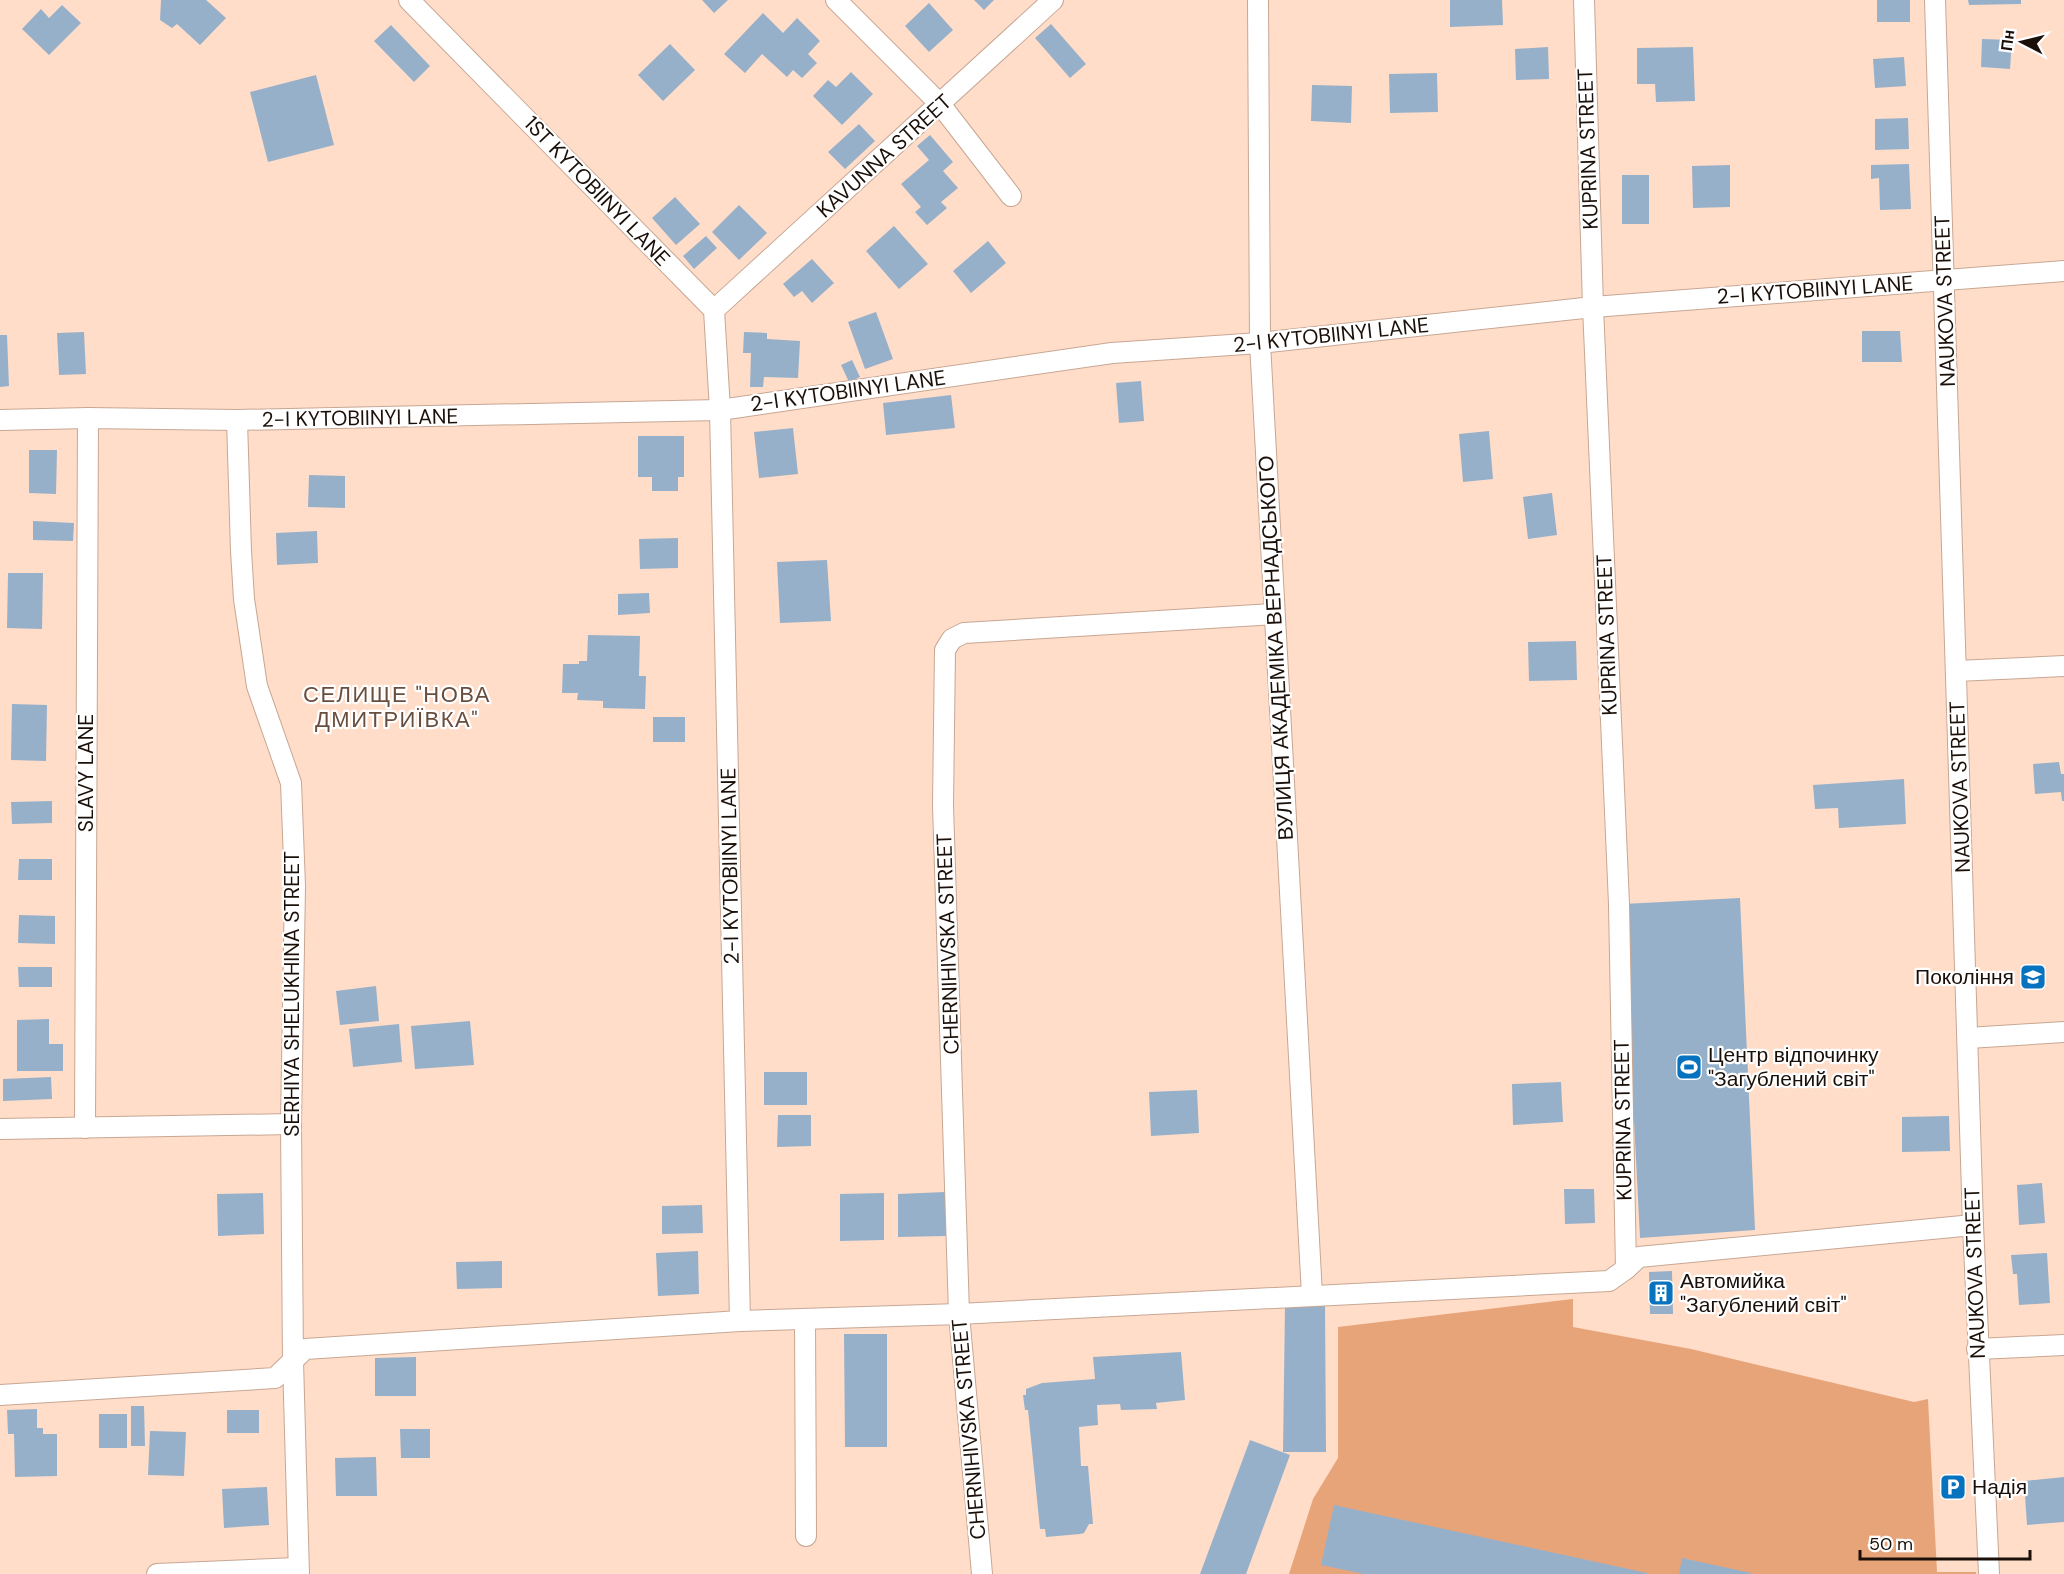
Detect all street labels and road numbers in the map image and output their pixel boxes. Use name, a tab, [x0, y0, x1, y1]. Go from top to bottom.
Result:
street label: KUPRINA STREET	[1571, 68, 1605, 230]
street label: KAVUNNA STREET	[811, 88, 957, 224]
street label: 1ST KYTOBIINYI LANE	[518, 110, 676, 272]
street label: NAUKOVA STREET	[1928, 214, 1962, 387]
street label: 2-I KYTOBIINYI LANE	[1716, 269, 1914, 311]
street label: 2-I KYTOBIINYI LANE	[1232, 311, 1430, 359]
street label: 2-I KYTOBIINYI LANE	[749, 363, 947, 419]
street label: 2-I KYTOBIINYI LANE	[261, 402, 459, 434]
street label: ВУЛИЦЯ АКАДЕМІКА ВЕРНАДСЬКОГО	[1252, 455, 1300, 841]
street label: KUPRINA STREET	[1590, 554, 1624, 716]
street label: NAUKOVA STREET	[1943, 700, 1977, 873]
street label: SLAVY LANE	[72, 714, 100, 832]
street label: 2-I KYTOBIINYI LANE	[714, 767, 746, 965]
street label: CHERNIHIVSKA STREET	[930, 833, 966, 1055]
street label: SERHIYA SHELUKHINA STREET	[278, 851, 306, 1137]
street label: KUPRINA STREET	[1608, 1039, 1638, 1201]
street label: NAUKOVA STREET	[1958, 1186, 1992, 1359]
street label: CHERNIHIVSKA STREET	[945, 1317, 993, 1540]

